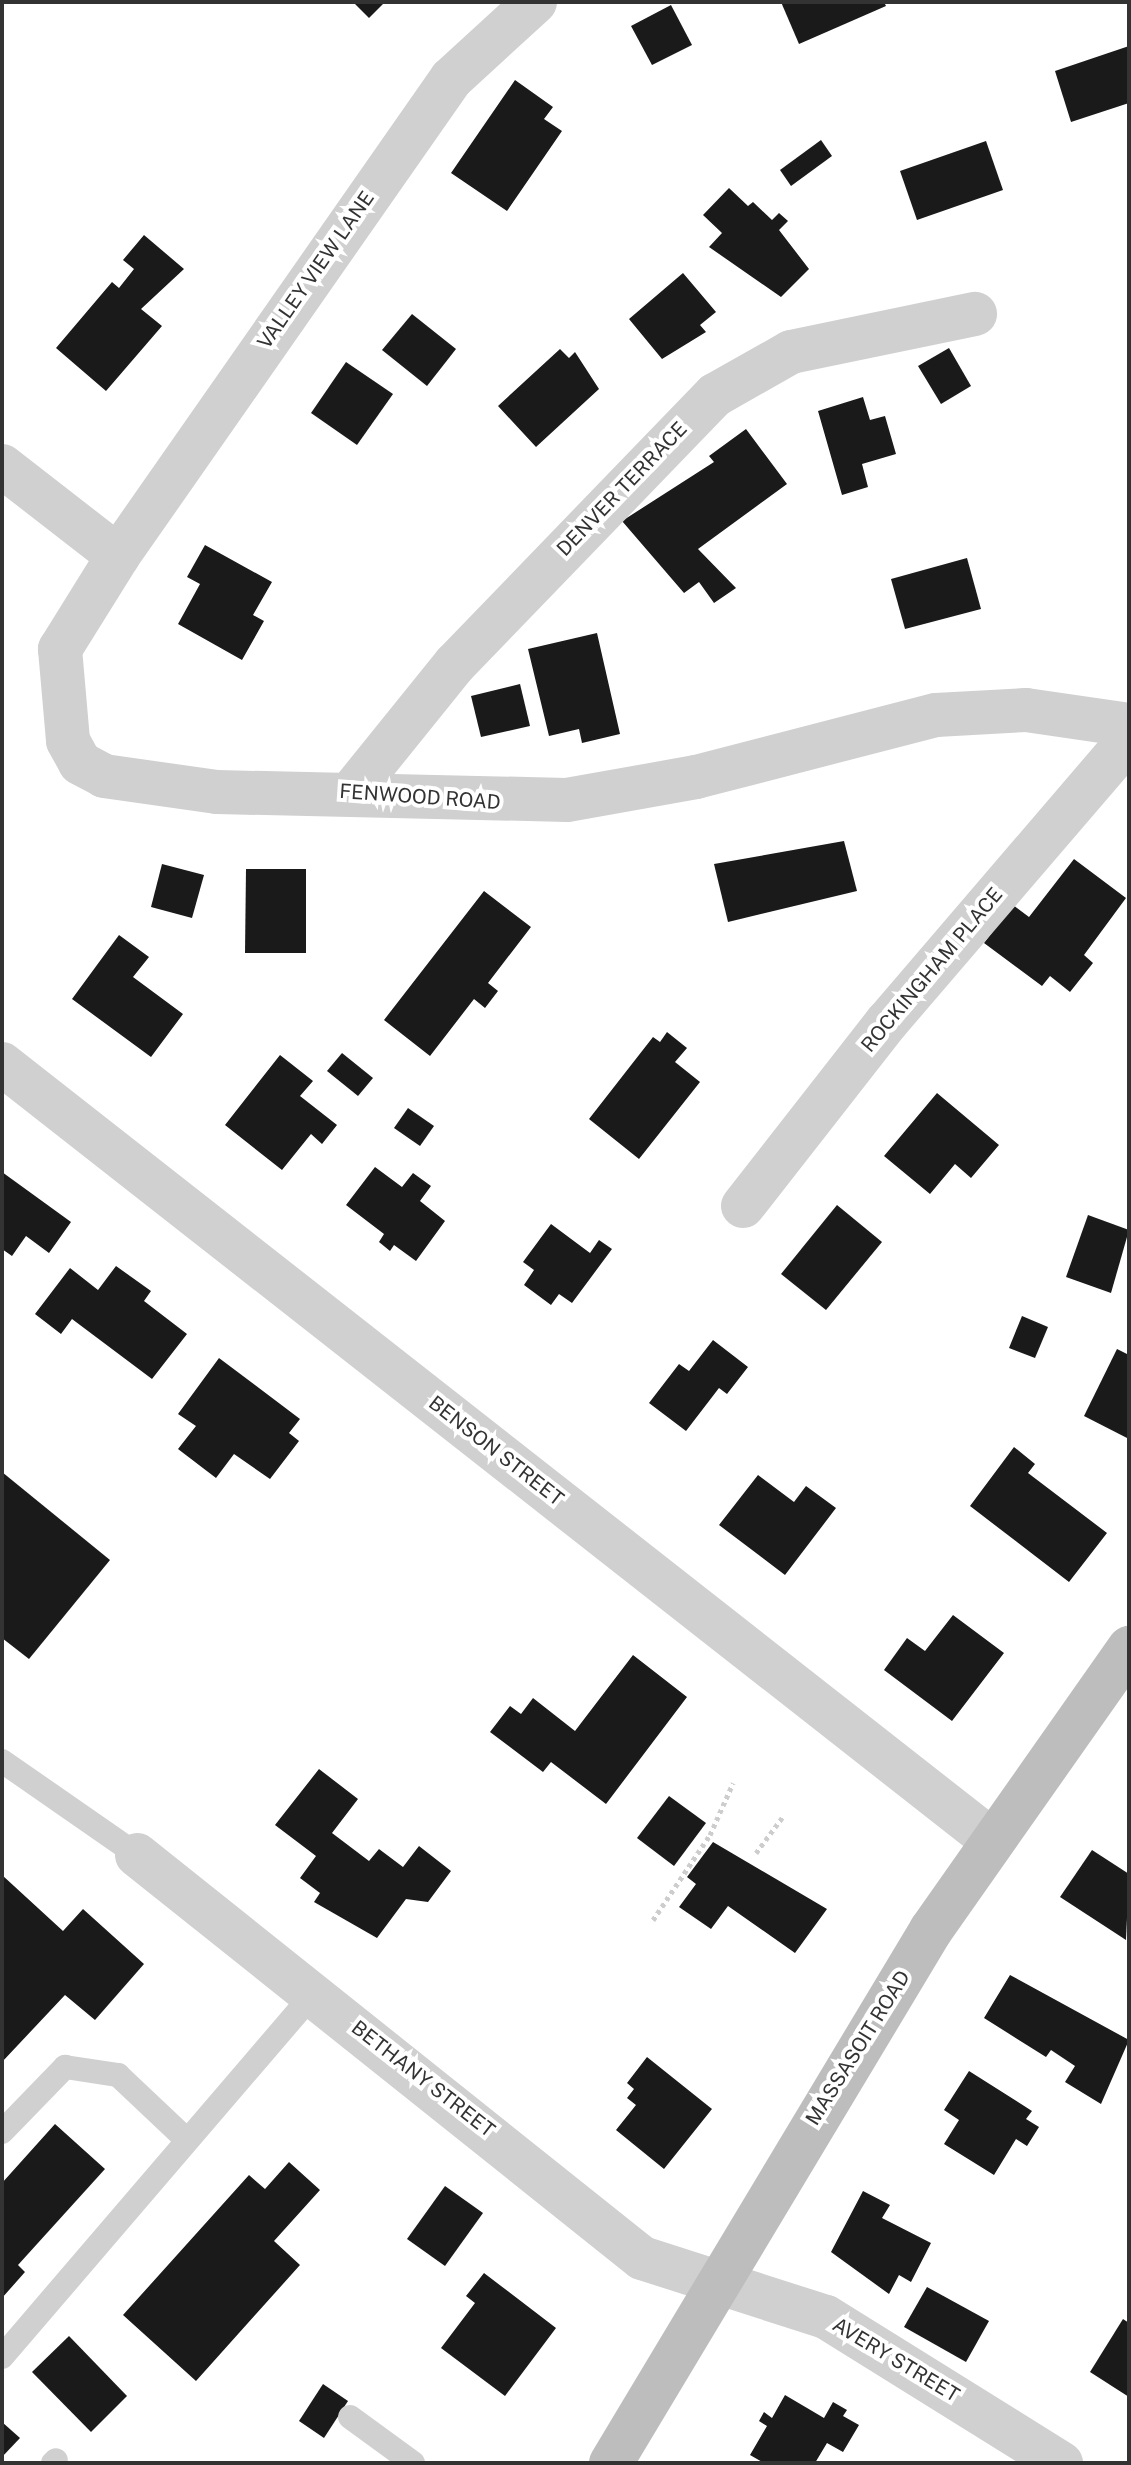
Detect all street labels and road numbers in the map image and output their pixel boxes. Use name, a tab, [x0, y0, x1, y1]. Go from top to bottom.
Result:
street label: VALLEY VIEW LANE	[252, 186, 380, 354]
street label: DENVER TERRACE	[552, 417, 692, 561]
street label: FENWOOD ROAD	[339, 779, 501, 815]
street label: ROCKINGHAM PLACE	[856, 883, 1008, 1057]
street label: BENSON STREET	[424, 1391, 568, 1511]
street label: MASSASOIT ROAD	[801, 1966, 915, 2130]
street label: BETHANY STREET	[347, 2016, 499, 2142]
street label: AVERY STREET	[828, 2313, 964, 2407]

